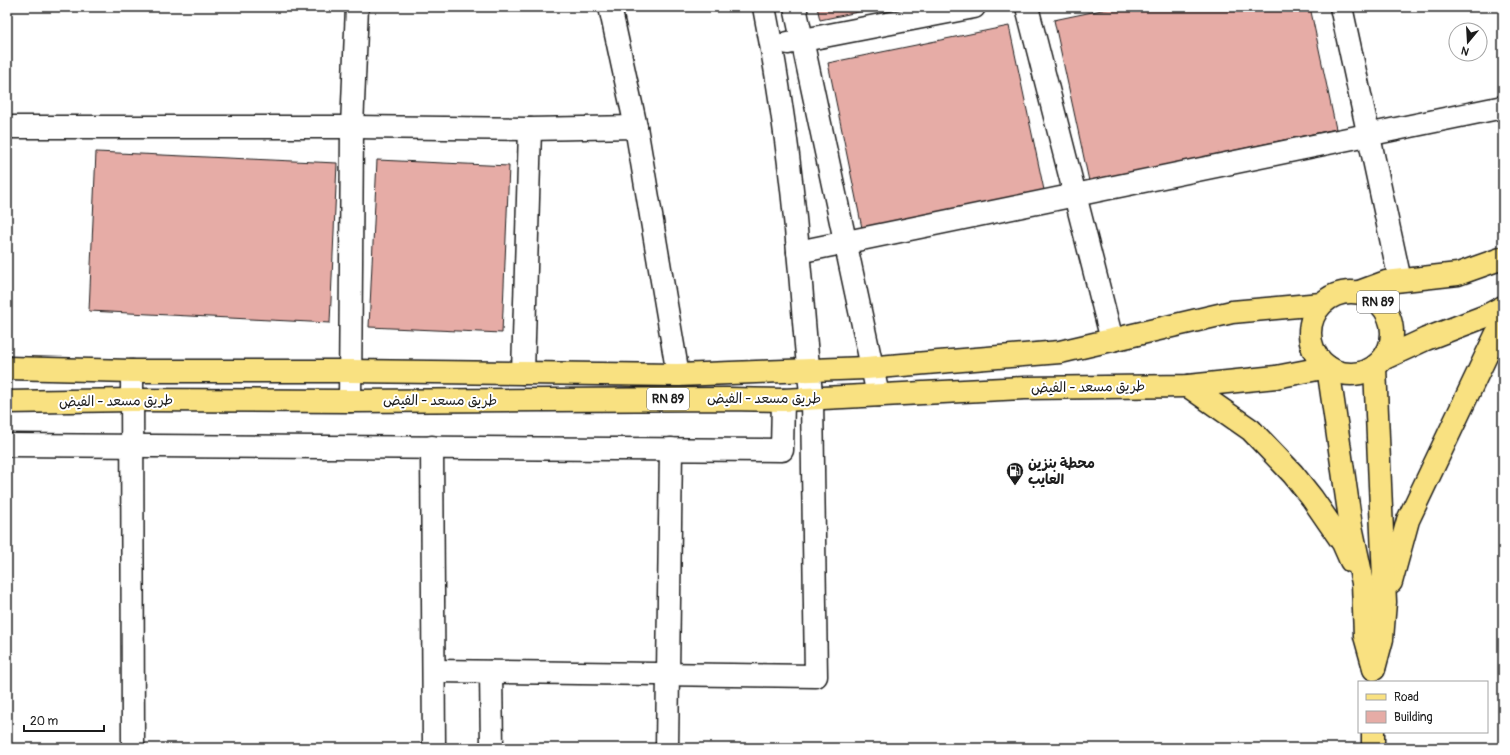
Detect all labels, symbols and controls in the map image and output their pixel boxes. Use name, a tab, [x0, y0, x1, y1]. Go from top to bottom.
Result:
north arrow	[1448, 22, 1488, 62]
text: N	[1459, 44, 1471, 58]
road number: RN 89	[1357, 291, 1399, 313]
street label: طريق مسعد - الفيض	[1031, 378, 1145, 396]
road number: RN 89	[647, 388, 689, 410]
street label: طريق مسعد - الفيض	[707, 390, 821, 407]
street label: طريق مسعد - الفيض	[59, 392, 173, 410]
street label: طريق مسعد - الفيض	[383, 392, 497, 409]
place label: محطة بنزين العايب	[1028, 455, 1095, 488]
fuel station icon: محطة بنزين العايب	[1005, 461, 1025, 486]
legend	[1358, 681, 1488, 733]
text: Road	[1394, 690, 1419, 705]
scale bar	[24, 707, 104, 733]
text: Building	[1394, 710, 1433, 725]
text: 20 m	[30, 714, 59, 729]

